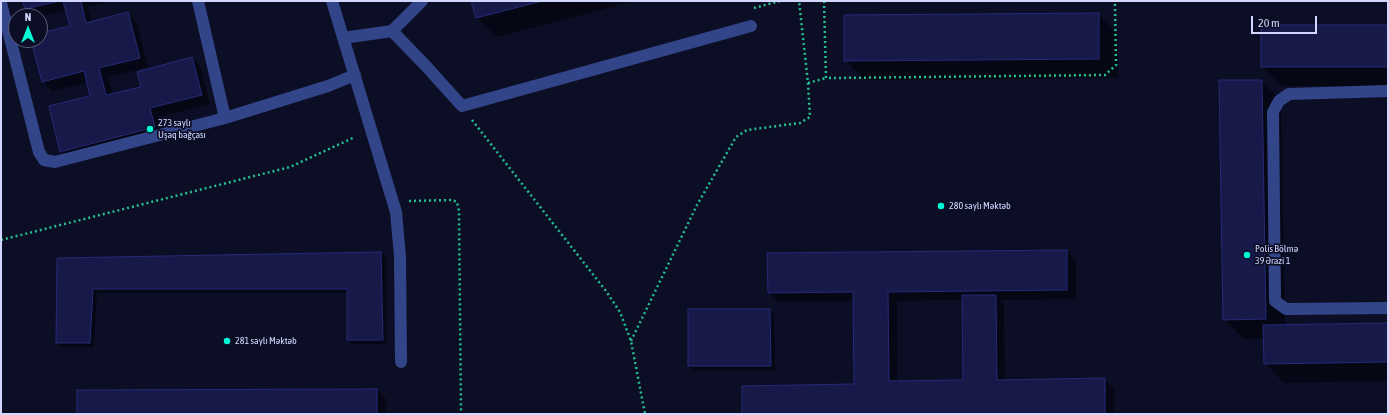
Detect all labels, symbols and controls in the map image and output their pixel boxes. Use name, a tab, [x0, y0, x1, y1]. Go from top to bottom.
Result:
north arrow	[8, 8, 48, 48]
scale bar	[1253, 8, 1319, 34]
text: N	[25, 11, 31, 23]
text: 20 m	[1258, 16, 1280, 30]
place label: 273 saylı Uşaq bağçası	[158, 117, 206, 140]
marker: 273 saylı Uşaq bağçası	[145, 124, 155, 134]
place label: 280 saylı Məktəb	[949, 200, 1011, 212]
marker: 280 saylı Məktəb	[936, 201, 946, 211]
place label: Polis Bölmə 39 Ərazi 1	[1255, 243, 1298, 266]
marker: Polis Bölmə 39 Ərazi 1	[1242, 250, 1252, 260]
place label: 281 saylı Məktəb	[235, 335, 297, 347]
marker: 281 saylı Məktəb	[222, 336, 232, 346]

